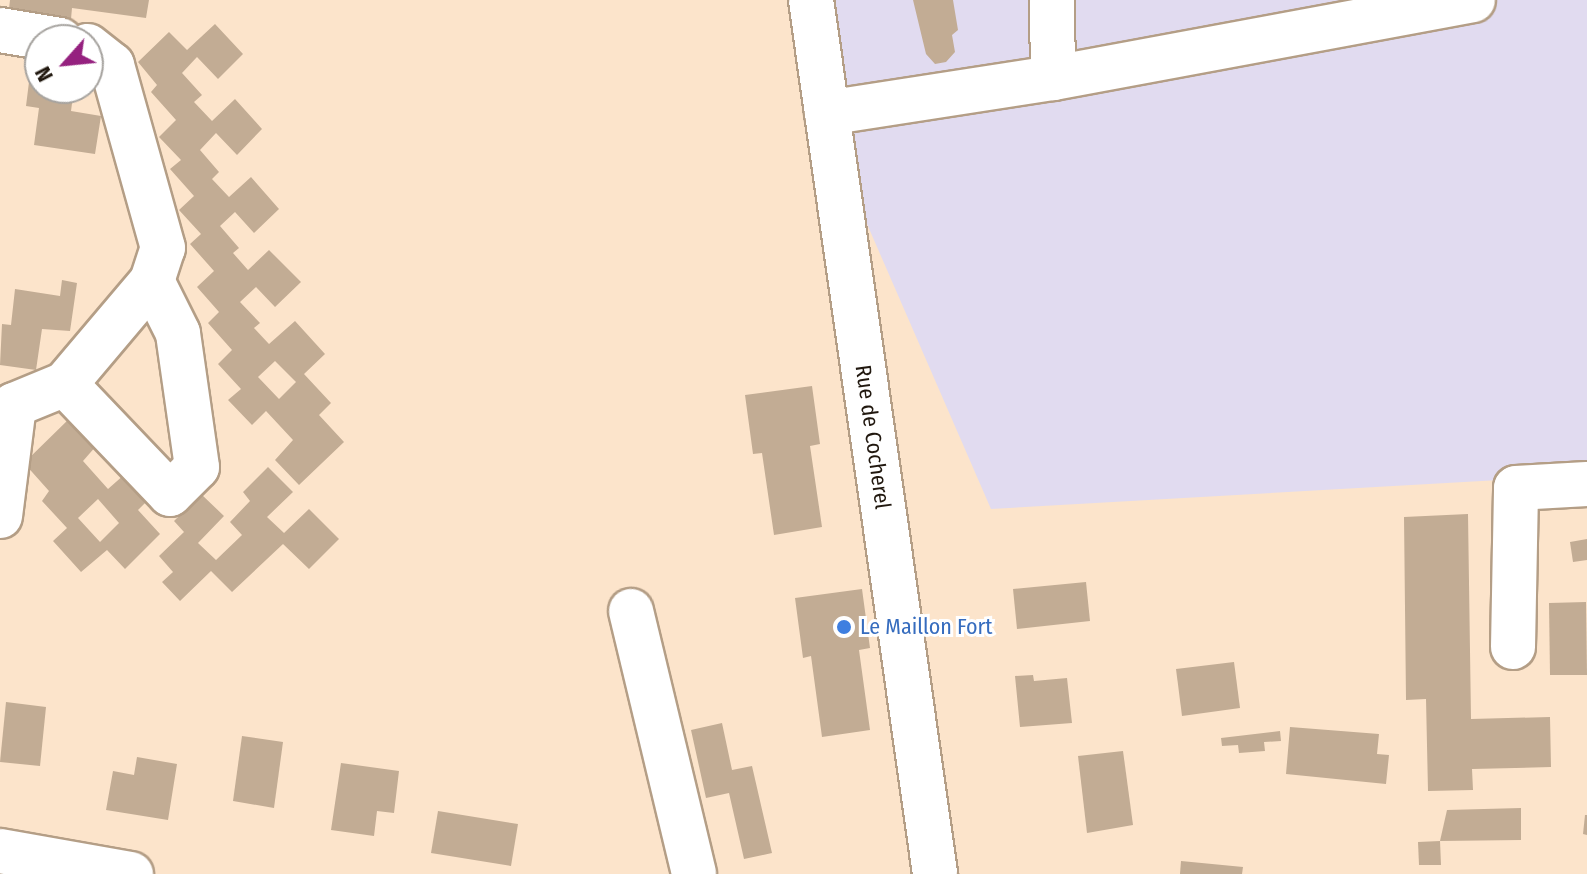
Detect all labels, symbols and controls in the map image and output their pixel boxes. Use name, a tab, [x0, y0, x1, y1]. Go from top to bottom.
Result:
north arrow	[24, 24, 104, 104]
text: N	[29, 62, 59, 86]
street label: Rue de Cocherel	[850, 363, 896, 511]
place label: Le Maillon Fort	[860, 614, 992, 640]
marker: Le Maillon Fort	[835, 618, 853, 636]

